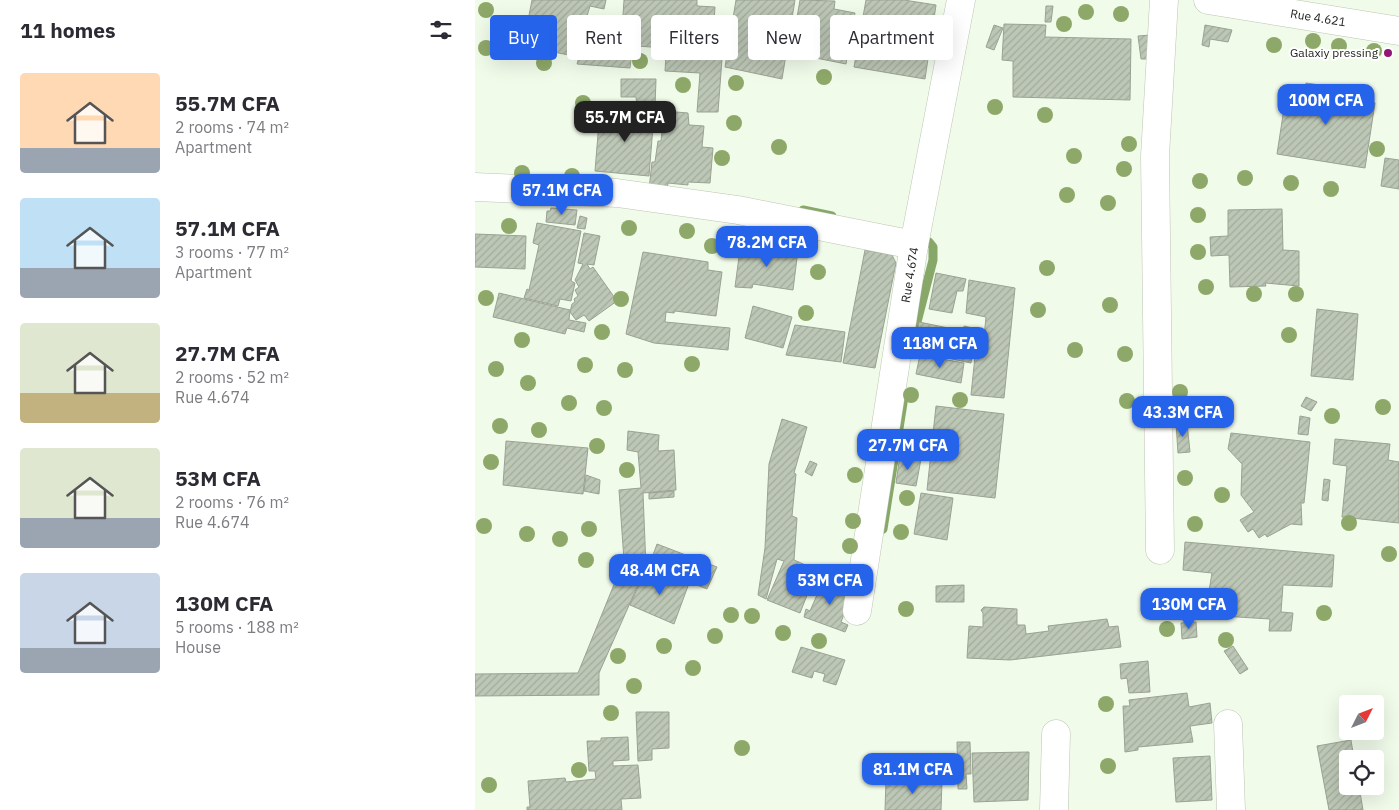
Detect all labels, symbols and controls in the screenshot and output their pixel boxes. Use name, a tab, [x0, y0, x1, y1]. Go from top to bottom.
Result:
street label: Rue 4.621	[1289, 6, 1347, 29]
chip: Buy	[490, 15, 557, 60]
chip: Rent	[567, 15, 641, 60]
chip: Filters	[651, 15, 738, 60]
chip: New	[748, 15, 820, 60]
chip: Apartment	[830, 15, 953, 60]
text: 11 homes	[20, 16, 116, 44]
icon: filters	[427, 16, 455, 44]
place label: Galaxiy pressing	[1290, 45, 1379, 60]
marker: Galaxiy pressing	[1382, 47, 1394, 59]
pin: 100M CFA	[1274, 84, 1378, 126]
text: 55.7M CFA	[175, 89, 280, 117]
text: 100M CFA	[1288, 90, 1364, 110]
icon: home	[60, 93, 120, 153]
pin: 55.7M CFA	[568, 100, 682, 143]
text: 55.7M CFA	[585, 107, 665, 127]
text: 2 rooms · 74 m²	[175, 117, 289, 137]
text: Apartment	[175, 137, 252, 157]
pin: 57.1M CFA	[505, 174, 619, 216]
text: 57.1M CFA	[522, 180, 602, 200]
text: 57.1M CFA	[175, 214, 280, 242]
icon: home	[60, 218, 120, 278]
pin: 78.2M CFA	[710, 226, 824, 268]
text: 78.2M CFA	[727, 232, 807, 252]
text: 3 rooms · 77 m²	[175, 242, 289, 262]
street label: Rue 4.674	[898, 246, 921, 304]
text: Apartment	[175, 262, 252, 282]
pin: 118M CFA	[888, 326, 992, 369]
text: 118M CFA	[902, 333, 978, 353]
text: 27.7M CFA	[175, 339, 280, 367]
icon: home	[60, 343, 120, 403]
text: 2 rooms · 52 m²	[175, 367, 289, 387]
text: Rue 4.674	[175, 387, 250, 407]
pin: 43.3M CFA	[1126, 396, 1240, 438]
text: 43.3M CFA	[1143, 402, 1223, 422]
pin: 27.7M CFA	[851, 428, 965, 471]
text: 27.7M CFA	[868, 435, 948, 455]
text: 53M CFA	[175, 464, 261, 492]
icon: home	[60, 468, 120, 528]
text: 2 rooms · 76 m²	[175, 492, 289, 512]
text: Rue 4.674	[175, 512, 250, 532]
pin: 48.4M CFA	[603, 554, 717, 596]
text: 48.4M CFA	[620, 560, 700, 580]
pin: 53M CFA	[784, 564, 876, 606]
text: 53M CFA	[797, 570, 863, 590]
pin: 130M CFA	[1137, 588, 1241, 630]
text: 130M CFA	[175, 589, 273, 617]
icon: home	[60, 593, 120, 653]
text: 130M CFA	[1151, 594, 1227, 614]
text: 5 rooms · 188 m²	[175, 617, 299, 637]
text: House	[175, 637, 221, 657]
north arrow	[1339, 695, 1384, 740]
map controls	[1339, 695, 1384, 795]
button: locate	[1339, 750, 1384, 795]
pin: 81.1M CFA	[856, 752, 970, 795]
text: 81.1M CFA	[873, 759, 953, 779]

